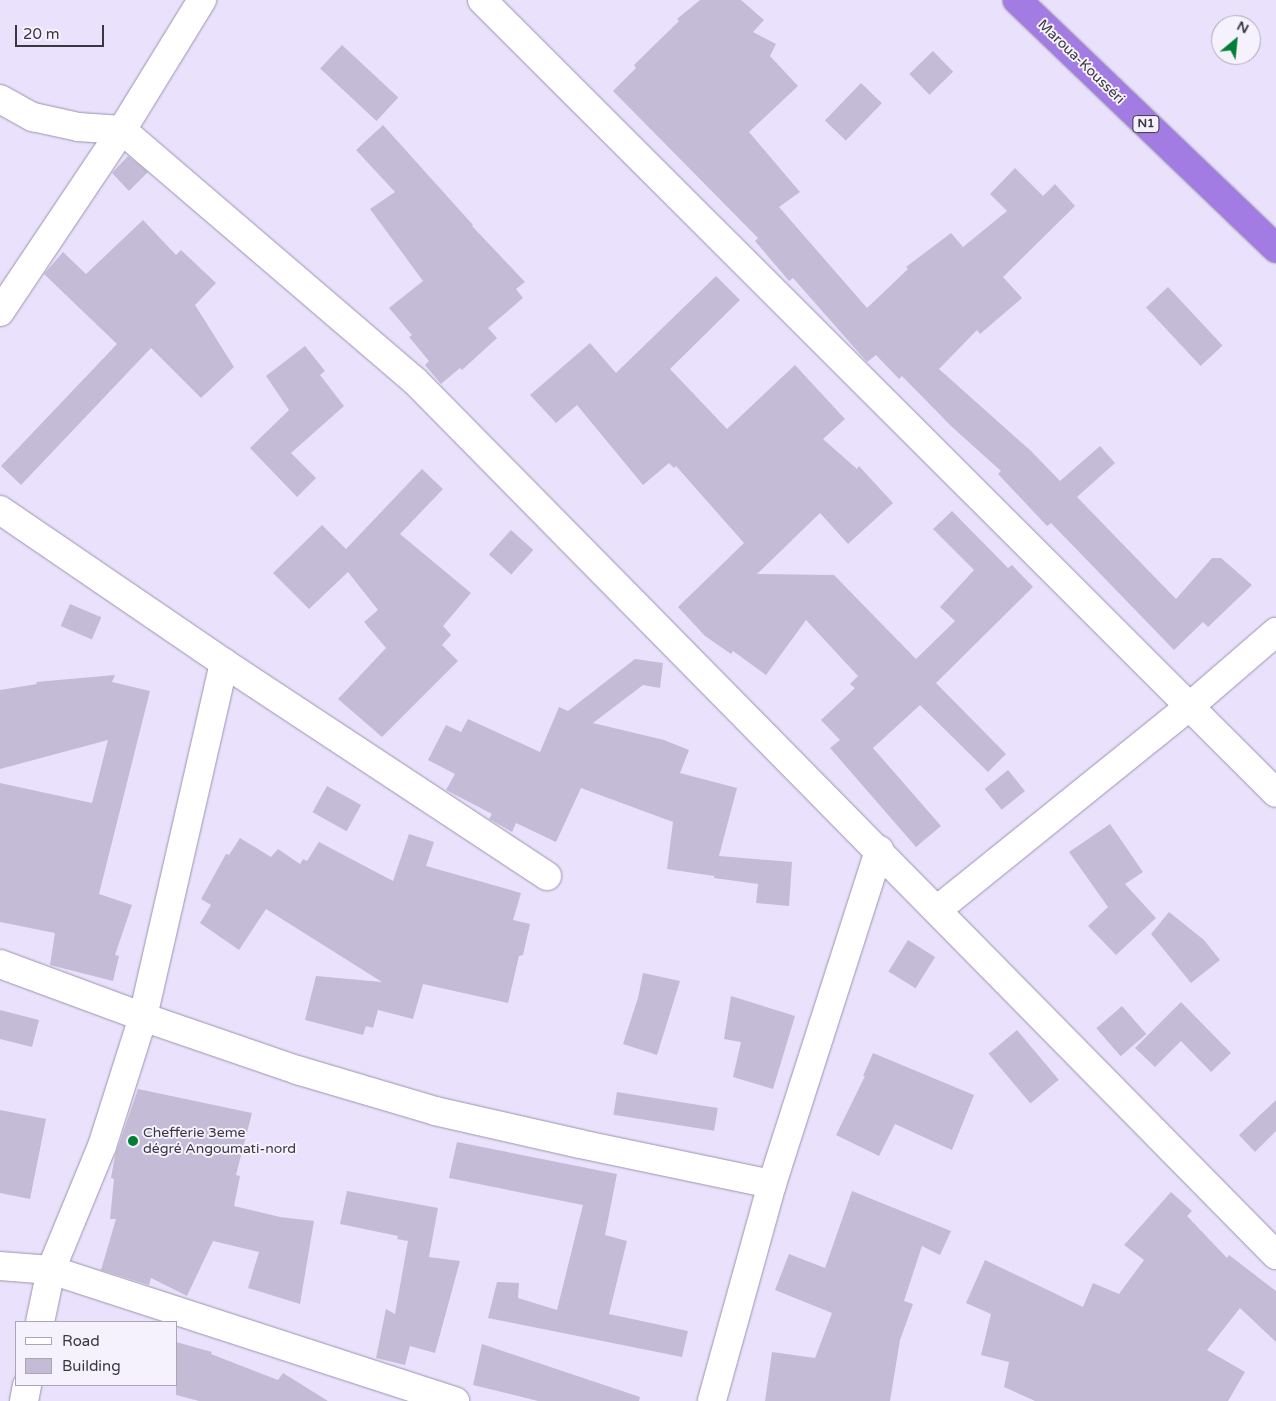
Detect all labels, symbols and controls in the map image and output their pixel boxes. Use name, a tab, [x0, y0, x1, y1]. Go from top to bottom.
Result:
scale bar	[18, 15, 106, 47]
north arrow	[1211, 15, 1261, 65]
street label: Maroua-Kousséri	[1034, 16, 1128, 108]
text: N	[1234, 17, 1252, 37]
text: 20 m	[23, 25, 60, 43]
road number: N1	[1132, 115, 1160, 134]
place label: Chefferie 3eme dégré Angoumati-nord	[143, 1125, 296, 1158]
marker: Chefferie 3eme dégré Angoumati-nord	[127, 1135, 139, 1147]
legend	[15, 1321, 178, 1386]
text: Road	[62, 1332, 100, 1350]
text: Building	[62, 1357, 121, 1375]

